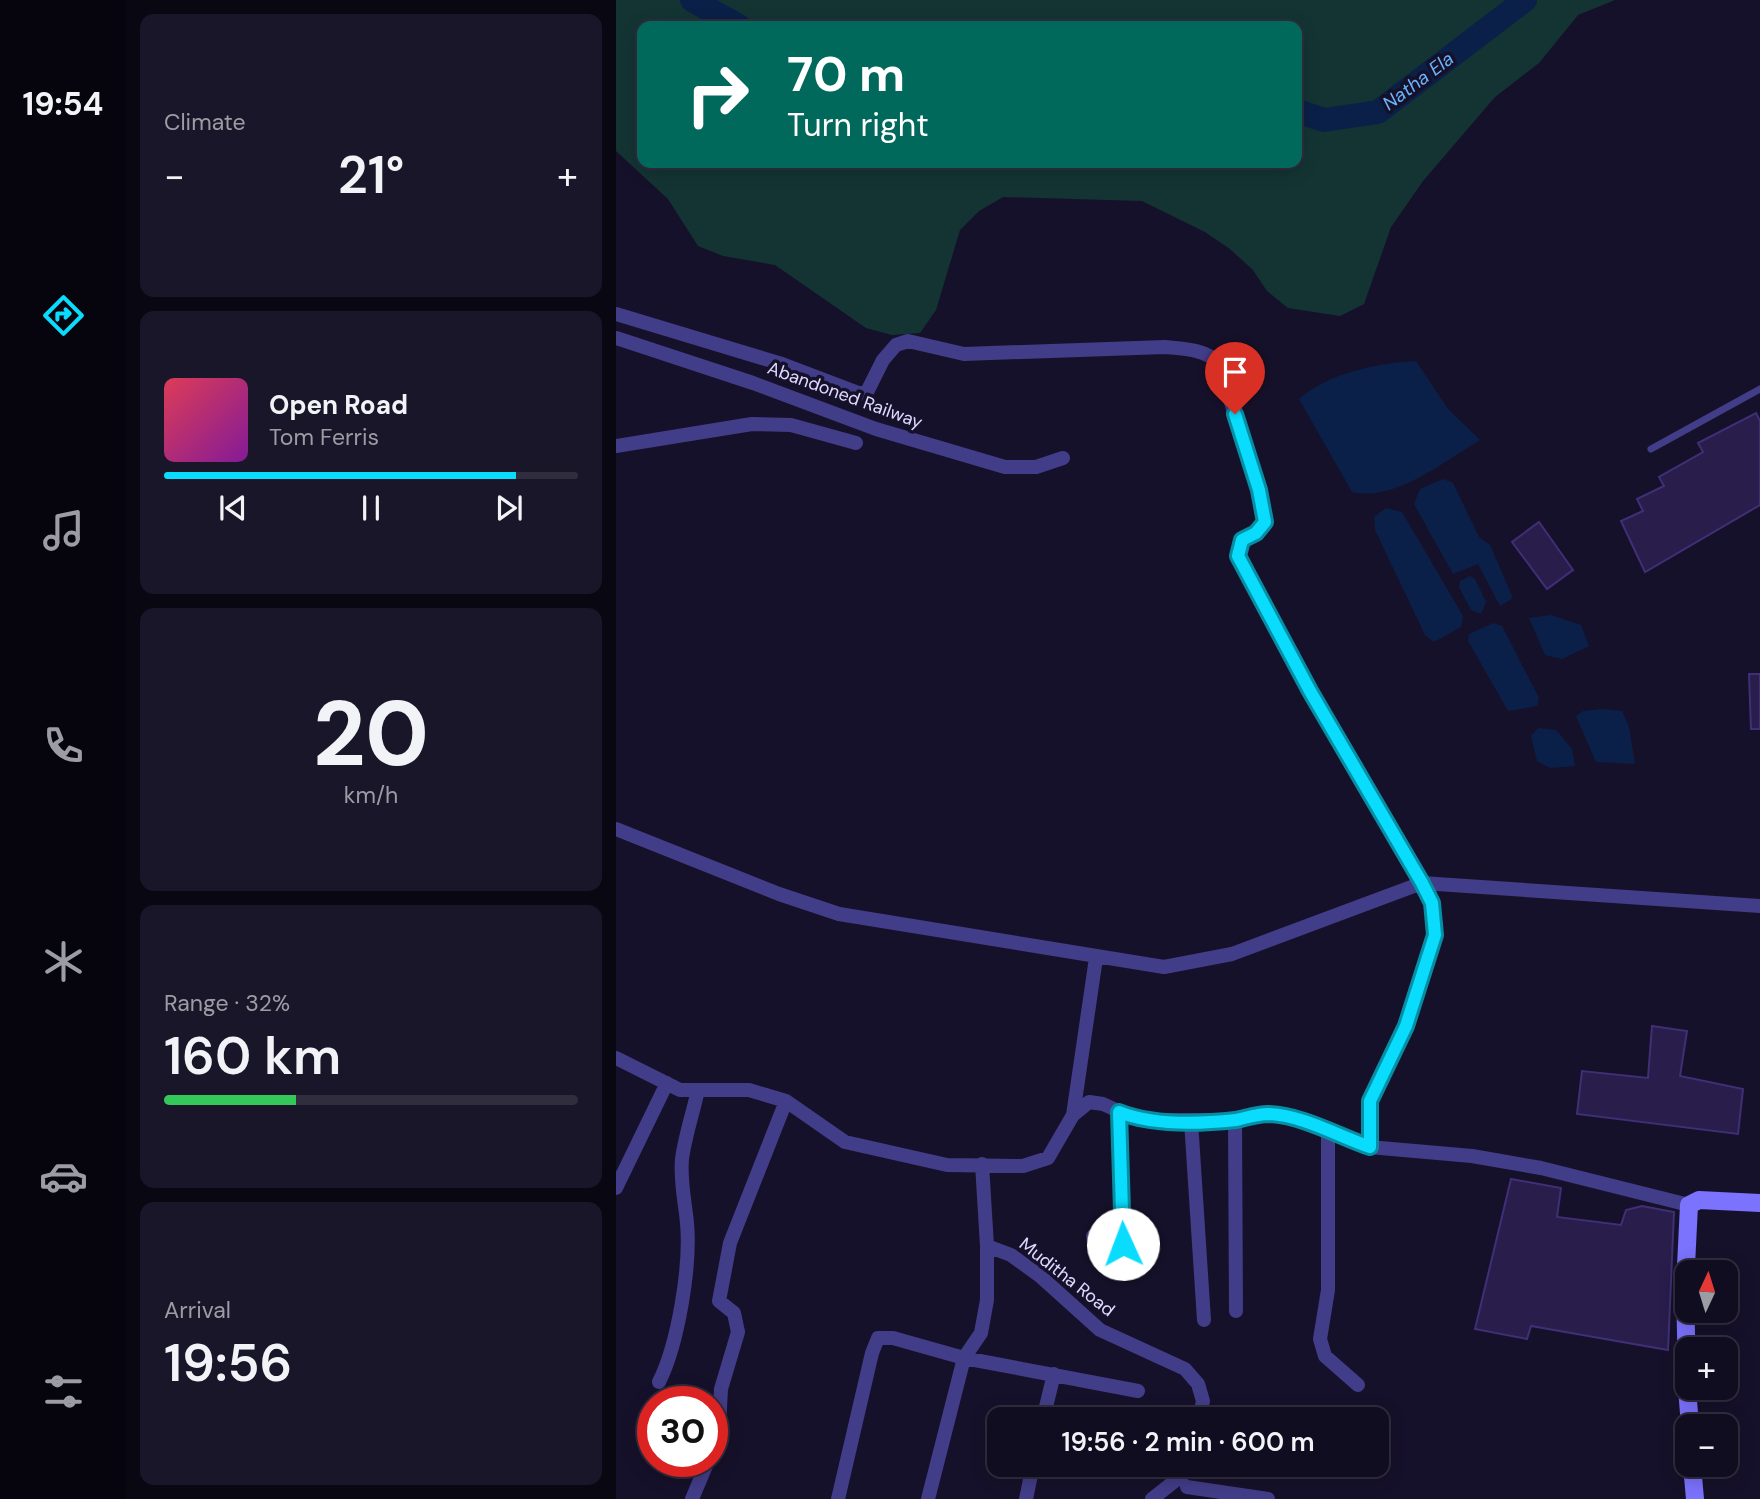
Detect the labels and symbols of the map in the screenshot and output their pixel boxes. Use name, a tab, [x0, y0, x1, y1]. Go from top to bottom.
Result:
water label: Natha Ela	[1377, 46, 1459, 116]
pin	[1205, 342, 1265, 414]
street label: Abandoned Railway	[764, 356, 926, 434]
position arrow	[1086, 1207, 1160, 1281]
street label: Muditha Road	[1014, 1232, 1120, 1322]
north arrow	[1675, 1260, 1738, 1323]
speed limit sign: 30	[637, 1386, 728, 1477]

